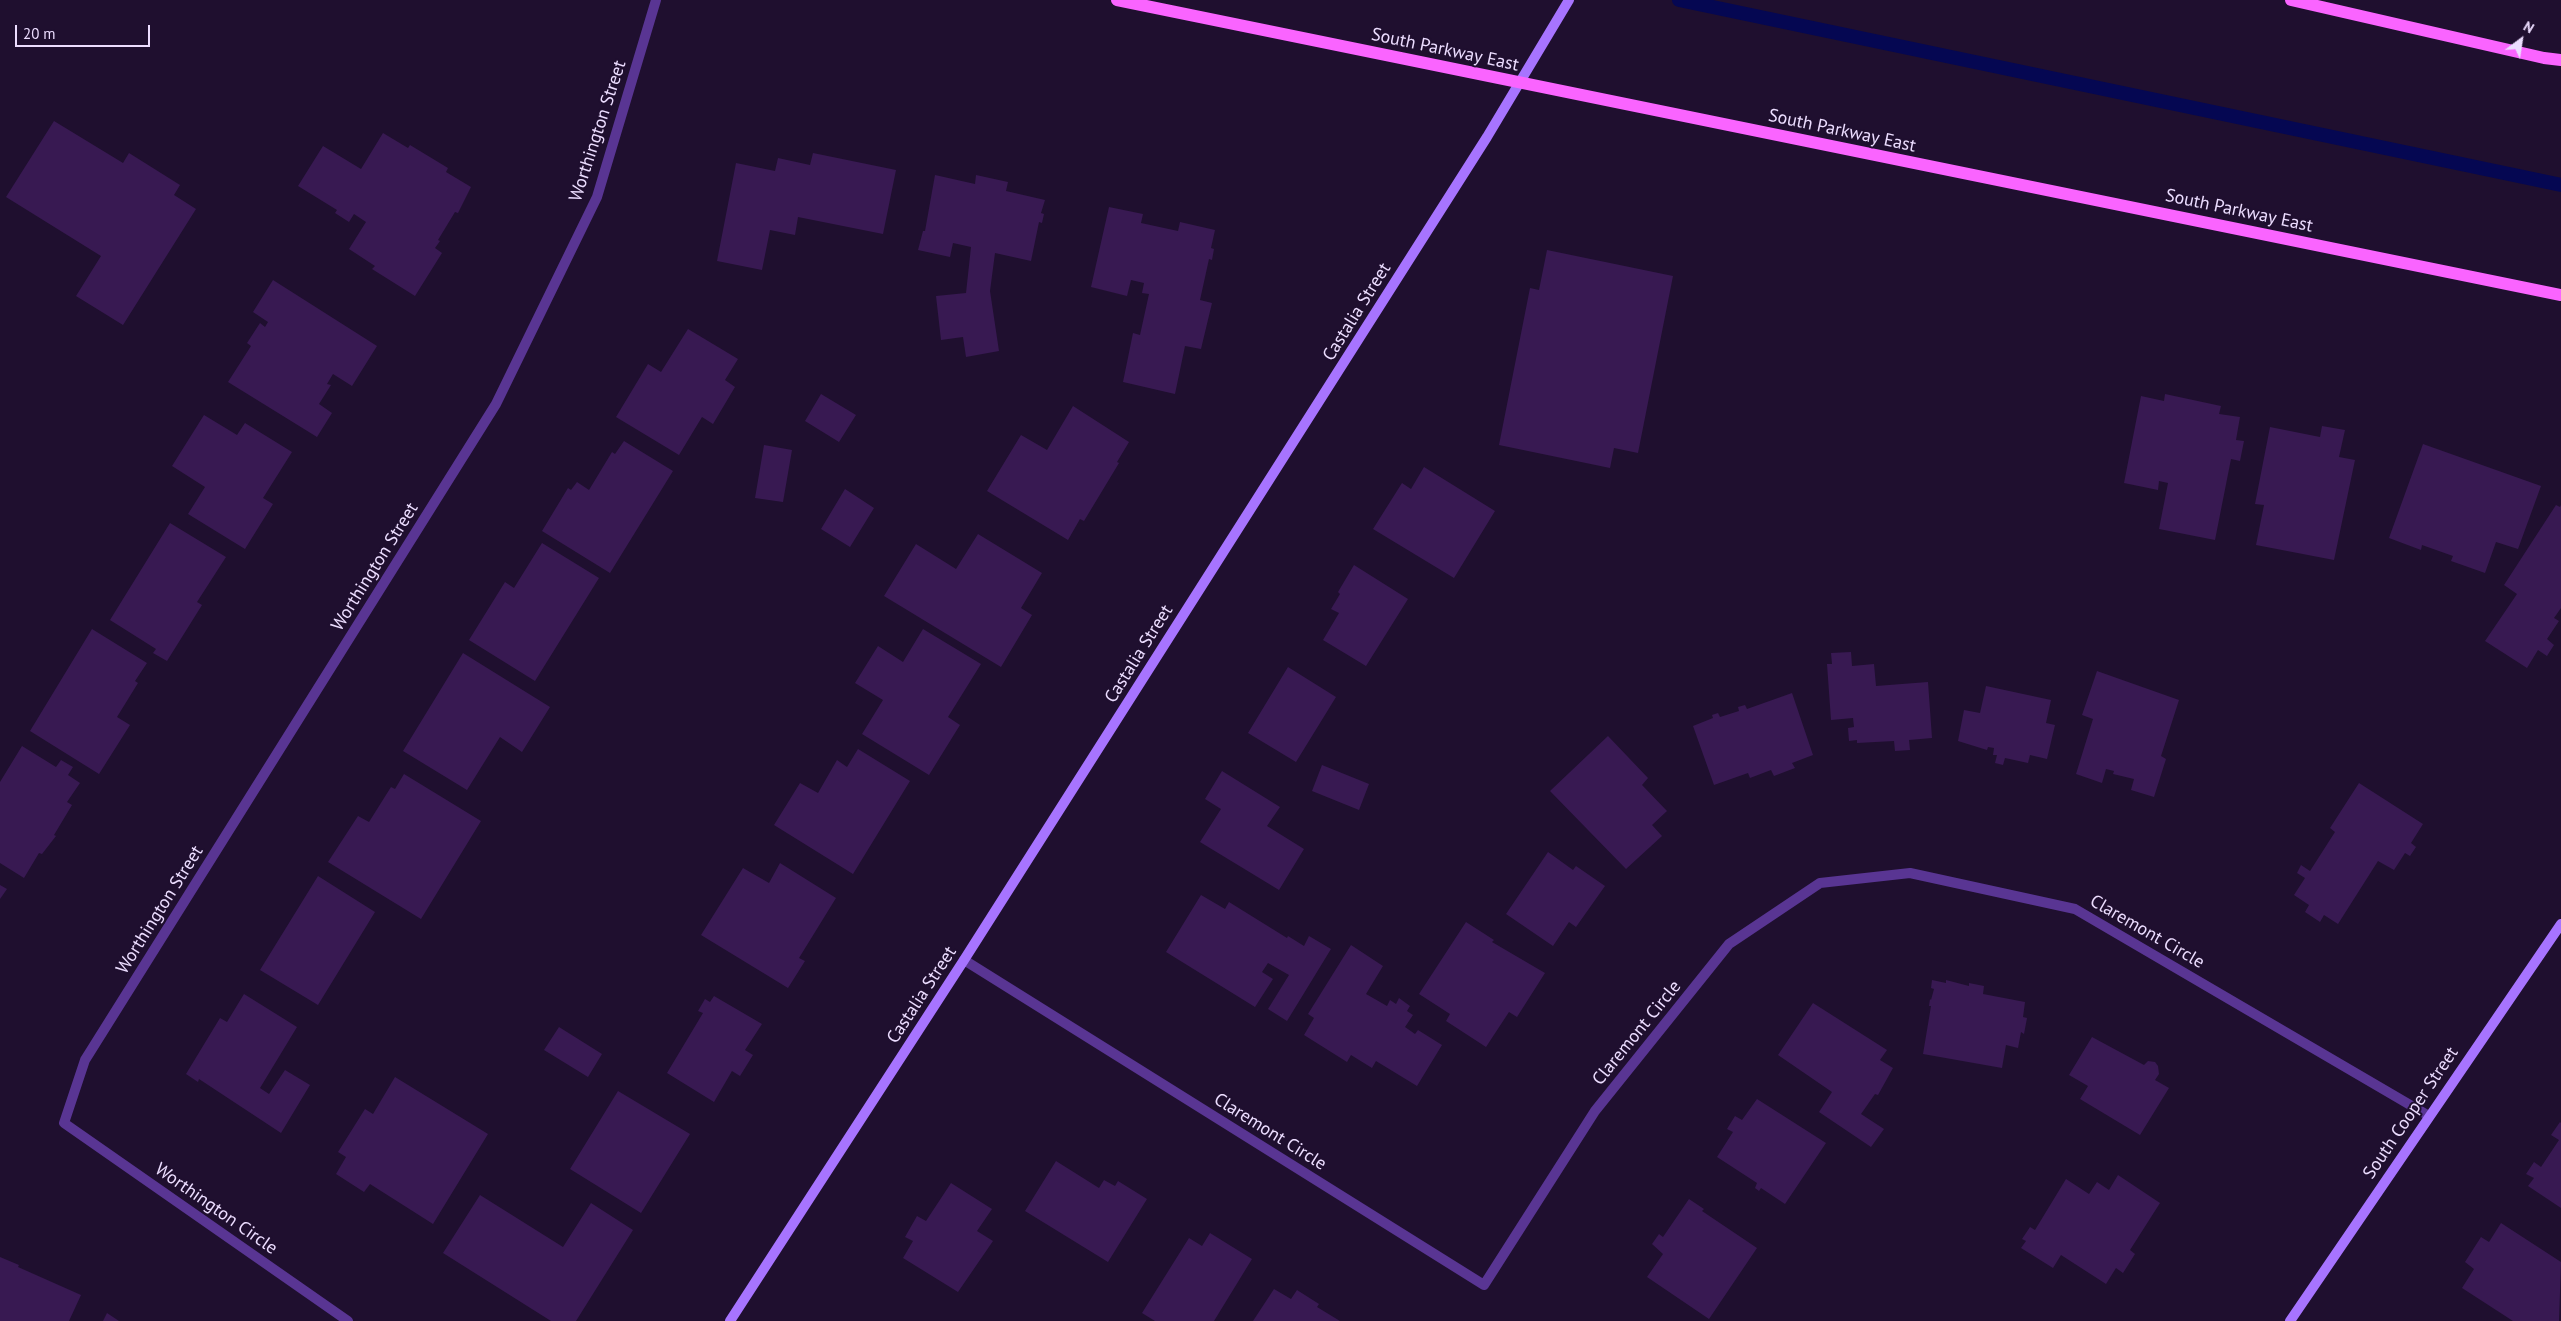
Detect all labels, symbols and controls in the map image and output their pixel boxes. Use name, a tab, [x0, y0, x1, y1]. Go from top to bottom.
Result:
scale bar	[18, 15, 152, 47]
north arrow	[2496, 15, 2546, 65]
text: N	[2520, 17, 2537, 37]
text: 20 m	[23, 24, 56, 43]
street label: South Parkway East	[1369, 24, 1521, 76]
street label: Worthington Street	[565, 58, 631, 204]
street label: South Parkway East	[1766, 105, 1918, 157]
street label: South Parkway East	[2163, 185, 2315, 237]
street label: Castalia Street	[1318, 259, 1396, 365]
street label: Worthington Street	[327, 499, 423, 635]
street label: Castalia Street	[1100, 601, 1178, 707]
street label: Worthington Street	[112, 842, 208, 978]
street label: Claremont Circle	[2086, 891, 2208, 973]
street label: Castalia Street	[883, 942, 961, 1048]
street label: Claremont Circle	[1588, 976, 1686, 1090]
street label: South Cooper Street	[2359, 1043, 2463, 1183]
street label: Claremont Circle	[1210, 1089, 1330, 1175]
street label: Worthington Circle	[151, 1159, 281, 1259]

